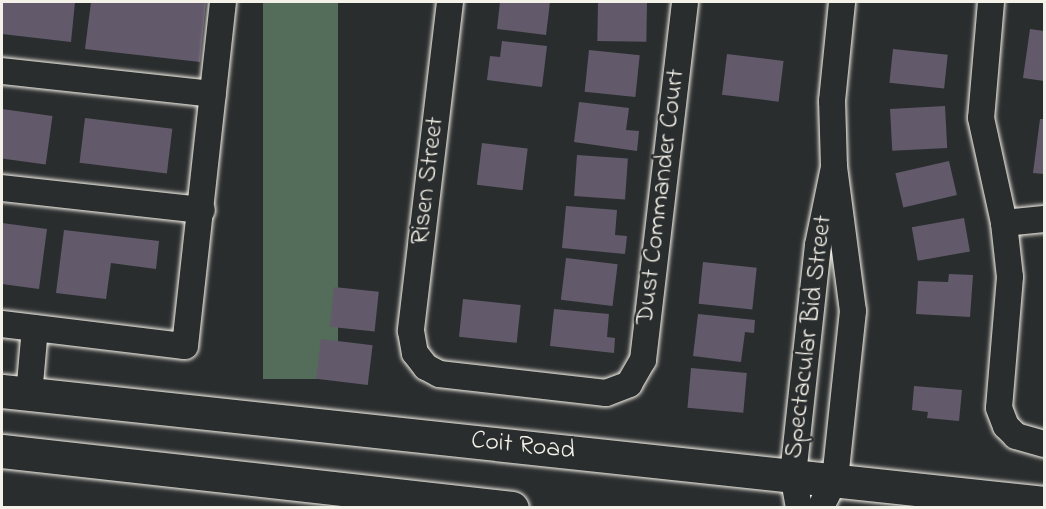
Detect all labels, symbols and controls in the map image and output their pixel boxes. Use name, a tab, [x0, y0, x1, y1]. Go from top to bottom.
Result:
street label: Dust Commander Court	[631, 67, 693, 327]
street label: Risen Street	[406, 115, 452, 247]
street label: Spectacular Bid Street	[780, 214, 840, 460]
street label: Coit Road	[470, 426, 576, 468]

